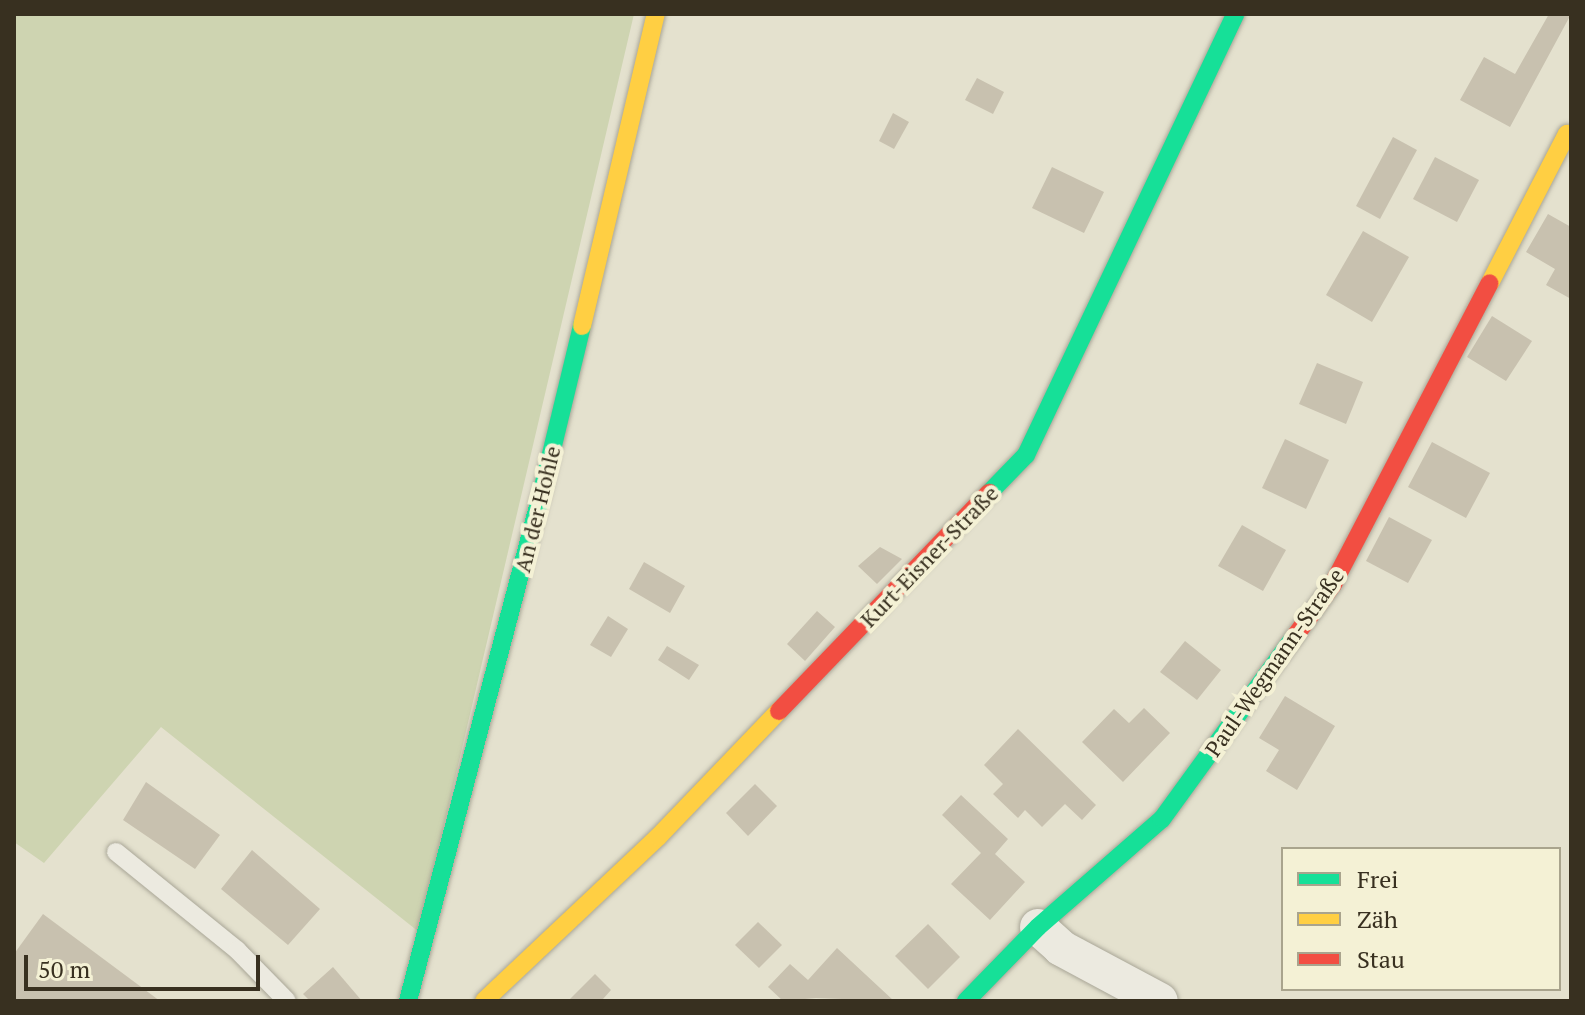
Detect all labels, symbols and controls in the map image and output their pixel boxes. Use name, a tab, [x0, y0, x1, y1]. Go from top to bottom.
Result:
street label: An der Hohle	[509, 443, 565, 575]
street label: Kurt-Eisner-Straße	[855, 480, 1003, 632]
street label: Paul-Wegmann-Straße	[1199, 563, 1349, 761]
legend	[1281, 847, 1561, 991]
text: Frei	[1357, 863, 1399, 895]
text: Zäh	[1357, 903, 1398, 935]
scale bar	[28, 939, 264, 989]
text: Stau	[1357, 943, 1405, 975]
text: 50 m	[38, 953, 90, 985]

